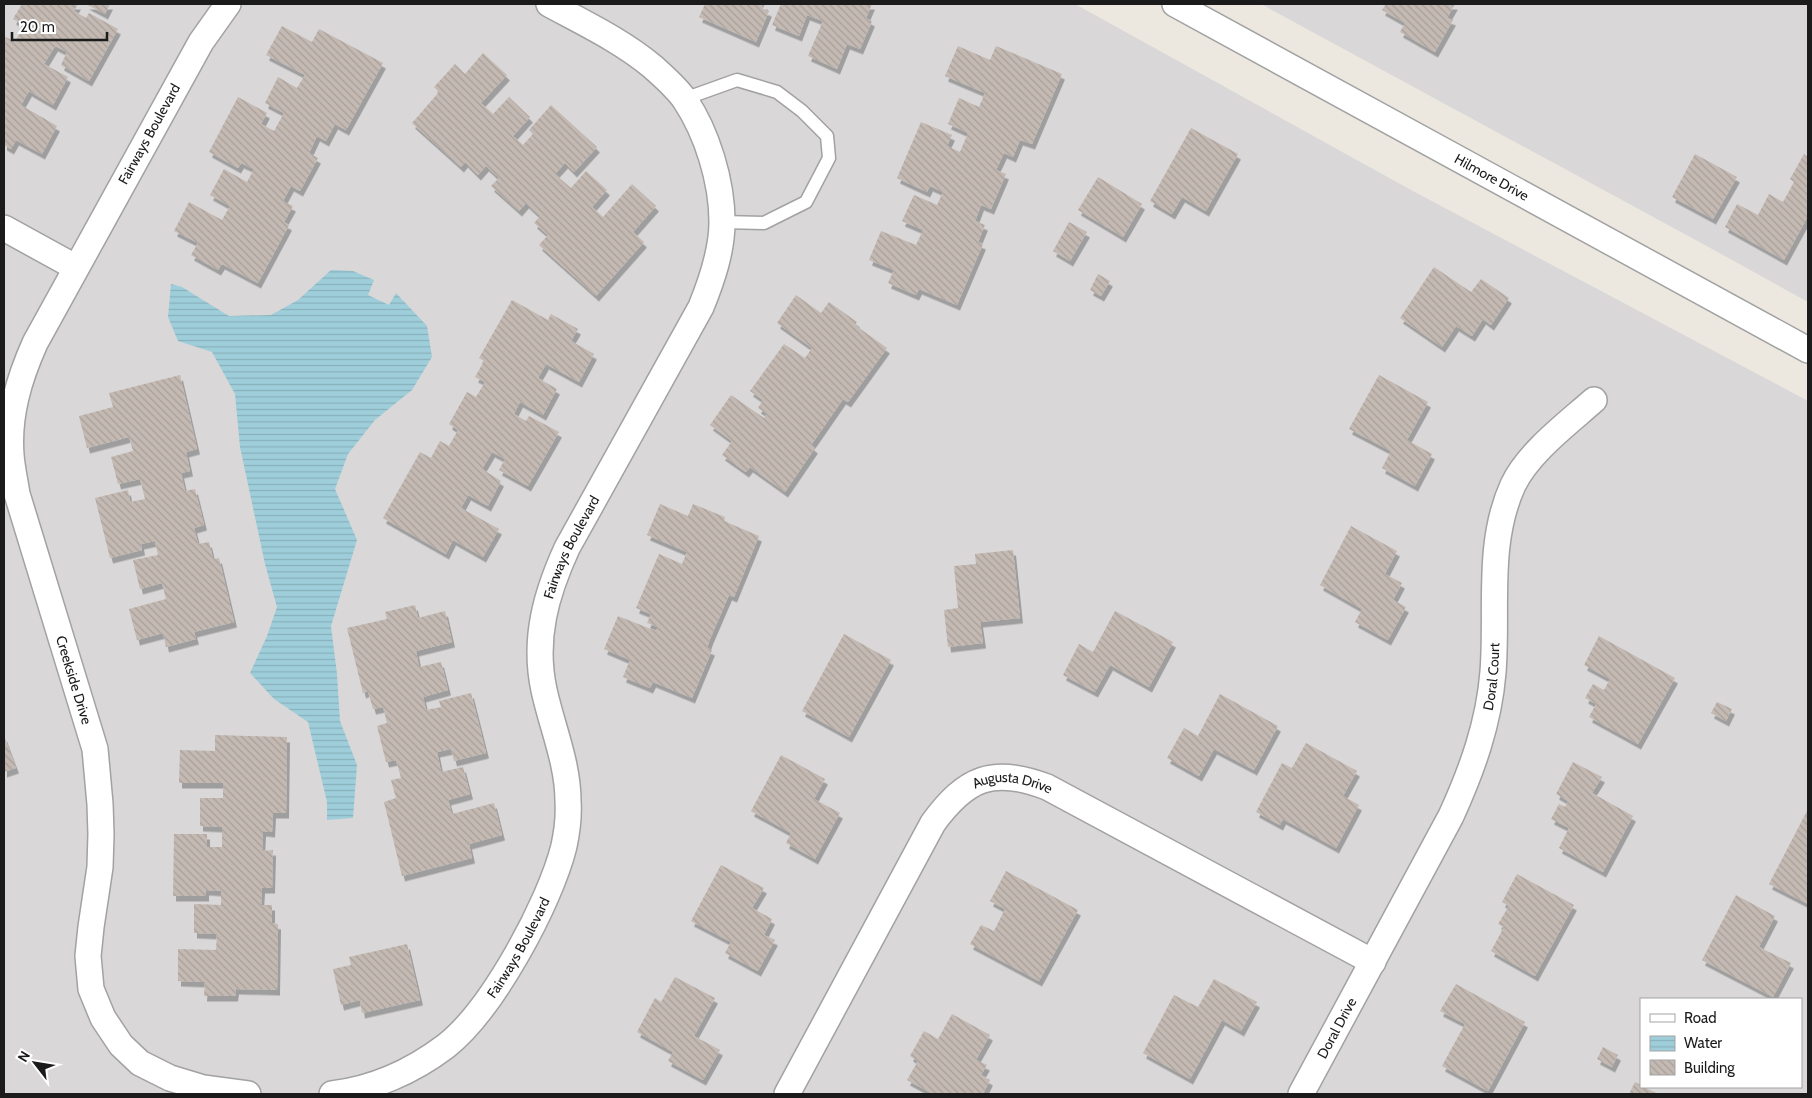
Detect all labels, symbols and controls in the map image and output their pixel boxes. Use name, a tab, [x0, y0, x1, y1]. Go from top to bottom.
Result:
scale bar	[12, 10, 108, 42]
text: 20 m	[20, 18, 55, 36]
street label: Fairways Boulevard	[114, 80, 184, 188]
street label: Hilmore Drive	[1451, 150, 1532, 205]
street label: Fairways Boulevard	[539, 492, 603, 601]
street label: Creekside Drive	[52, 633, 96, 726]
street label: Doral Court	[1479, 642, 1503, 712]
street label: Augusta Drive	[969, 768, 1056, 798]
street label: Fairways Boulevard	[483, 894, 553, 1001]
street label: Doral Drive	[1313, 994, 1360, 1062]
legend	[1640, 998, 1802, 1088]
text: Road	[1684, 1009, 1717, 1027]
text: Water	[1684, 1034, 1722, 1052]
north arrow	[10, 1038, 60, 1088]
text: N	[14, 1047, 34, 1065]
text: Building	[1684, 1059, 1735, 1077]

